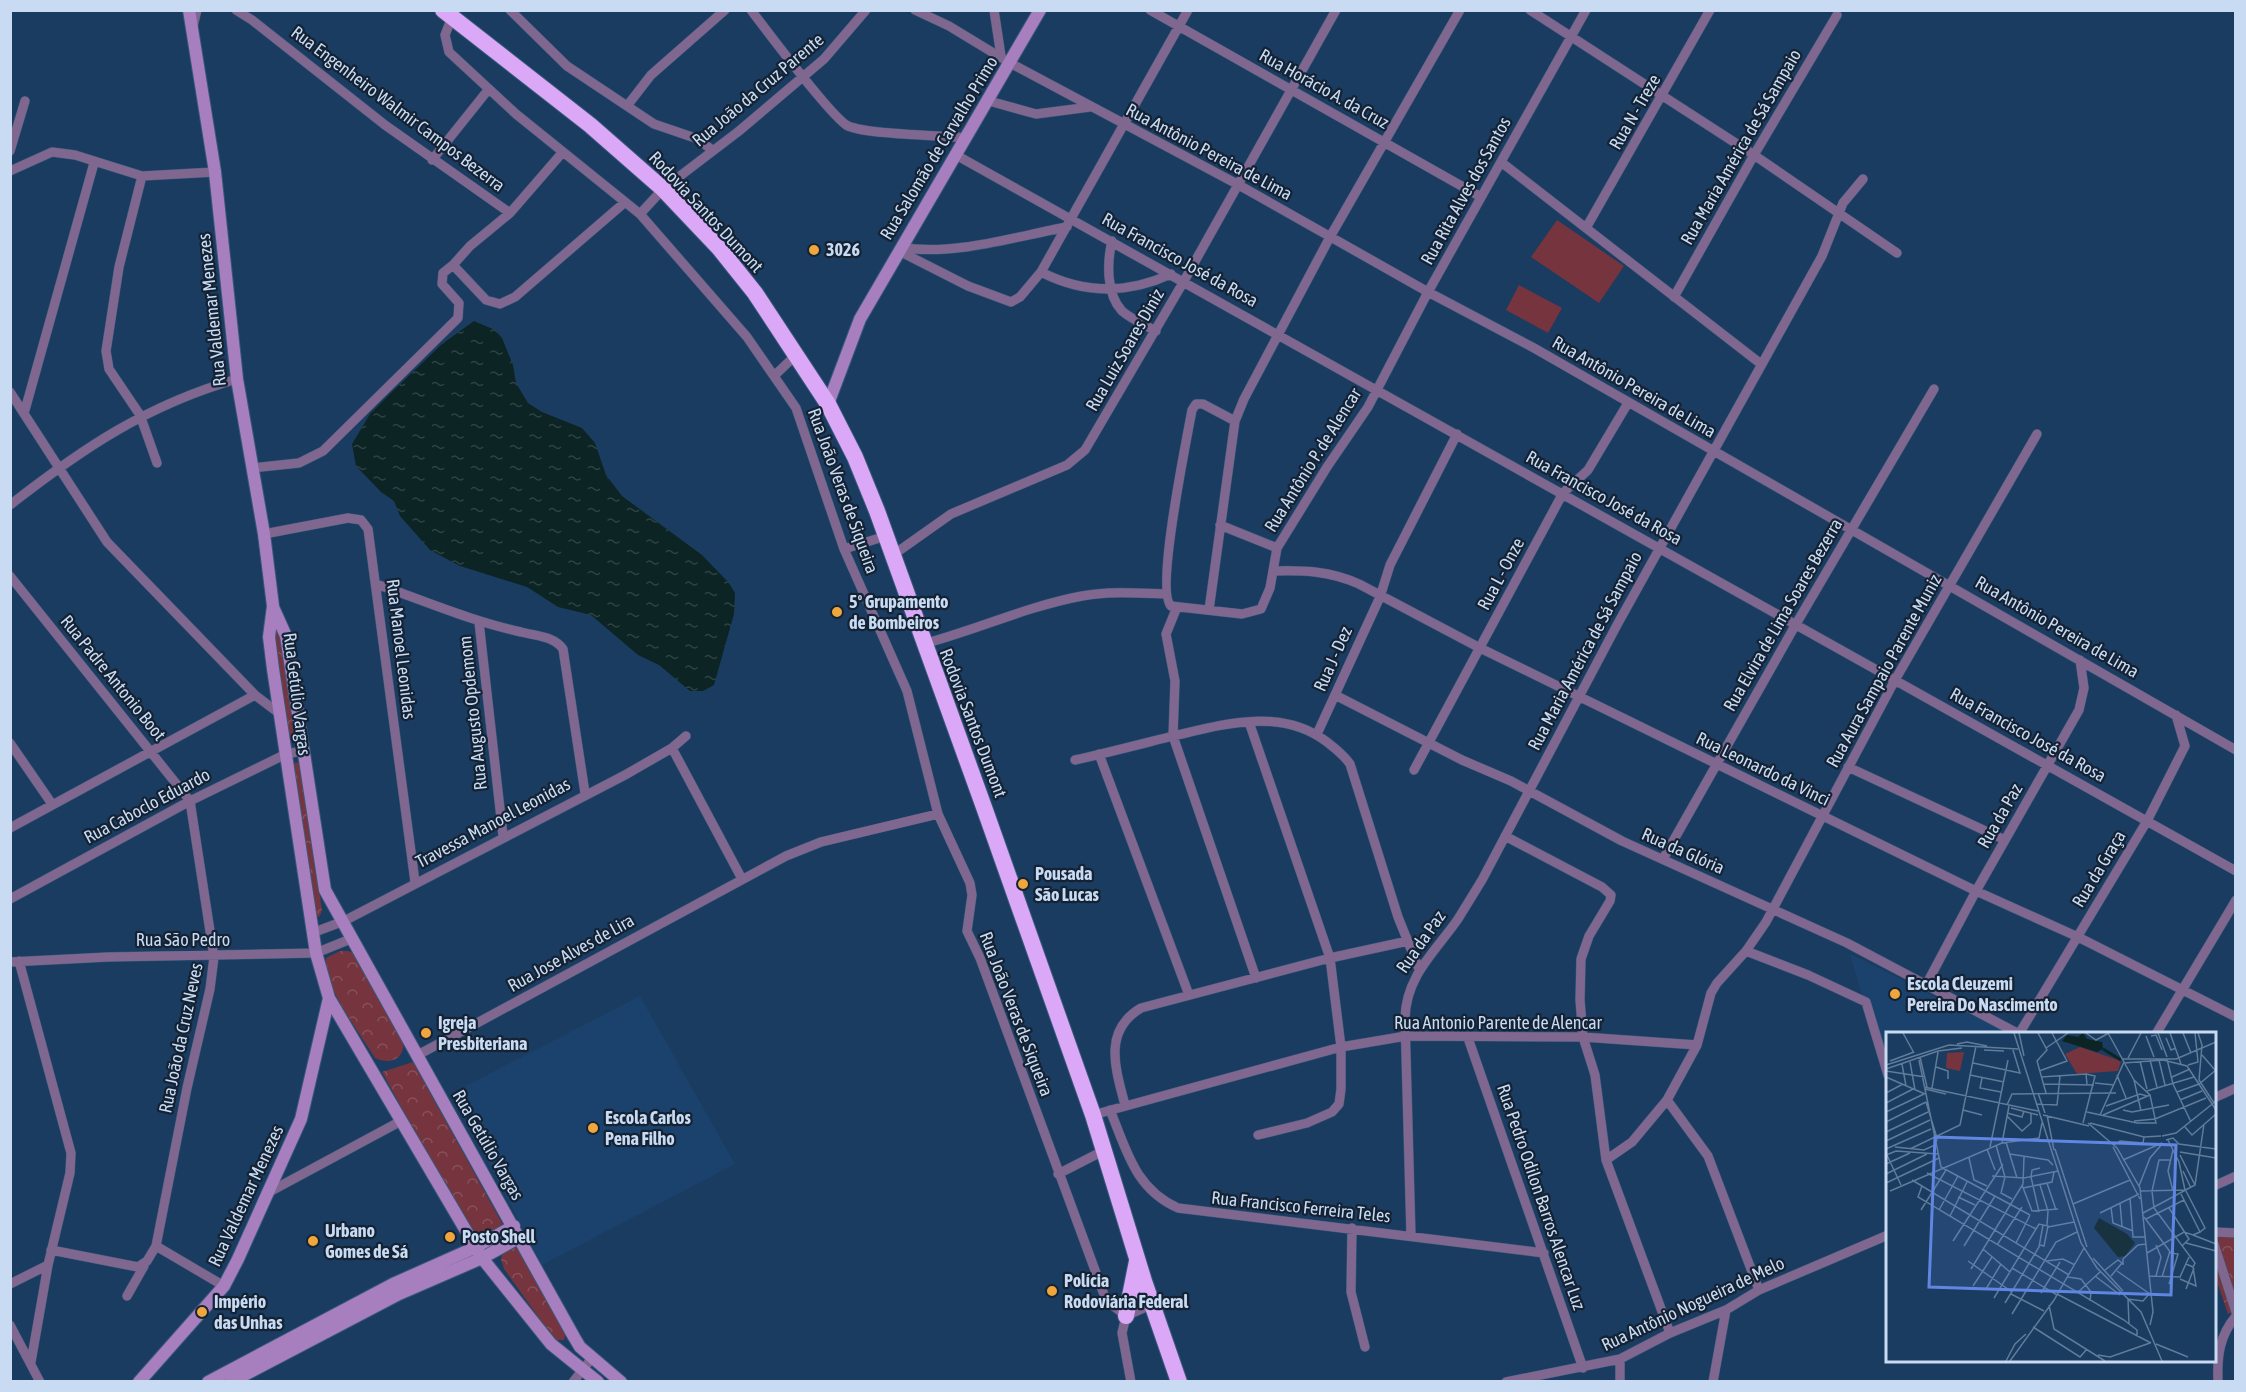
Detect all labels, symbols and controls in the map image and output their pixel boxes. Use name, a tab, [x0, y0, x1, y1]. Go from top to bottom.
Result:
street label: Rua Engenheiro Walmir Campos Bezerra	[287, 21, 509, 196]
street label: Rua João da Cruz Parente	[688, 29, 828, 151]
street label: Rua Horácio A. da Cruz	[1256, 44, 1393, 133]
street label: Rua Maria América de Sá Sampaio	[1676, 45, 1805, 248]
street label: Rua Salomão de Carvalho Primo	[875, 52, 1002, 243]
street label: Rua N - Treze	[1605, 70, 1665, 153]
street label: Rua Antônio Pereira de Lima	[1123, 99, 1296, 204]
street label: Rua Rita Alves dos Santos	[1416, 113, 1515, 268]
street label: Rodovia Santos Dumont	[645, 147, 768, 276]
street label: Rua Francisco José da Rosa	[1099, 208, 1262, 311]
street label: Rua Valdemar Menezes	[193, 233, 230, 388]
place label: 3026	[826, 239, 860, 260]
marker: 3026	[807, 243, 821, 257]
street label: Rua Luiz Soares Diniz	[1081, 284, 1168, 415]
street label: Rua Antônio Pereira de Lima	[1549, 331, 1720, 442]
street label: Rua Antônio P. de Alencar	[1260, 383, 1366, 536]
street label: Rua João Veras de Siqueira	[804, 405, 883, 576]
street label: Rua Francisco José da Rosa	[1523, 446, 1686, 549]
street label: Rua Elvira de Lima Soares Bezerra	[1719, 515, 1846, 715]
street label: Rua L - Onze	[1473, 534, 1528, 613]
street label: Rua Maria América de Sá Sampaio	[1523, 548, 1646, 754]
street label: Rua Aura Sampaio Parente Muniz	[1822, 570, 1946, 771]
street label: Rua Antônio Pereira de Lima	[1972, 571, 2143, 682]
street label: Rua Manoel Leonidas	[382, 578, 421, 720]
place label: 5º Grupamento de Bombeiros	[849, 591, 949, 633]
marker: 5º Grupamento de Bombeiros	[830, 605, 844, 619]
street label: Rua Padre Antonio Boot	[56, 611, 170, 745]
street label: Rua J - Dez	[1309, 623, 1356, 694]
street label: Rua Getúlio Vargas	[280, 631, 315, 757]
street label: Rua Augusto Opdemom	[454, 635, 491, 791]
street label: Rodovia Santos Dumont	[935, 645, 1012, 800]
street label: Rua Francisco José da Rosa	[1947, 683, 2110, 786]
street label: Rua Leonardo da Vinci	[1693, 727, 1833, 810]
street label: Rua Caboclo Eduardo	[80, 763, 213, 848]
street label: Travessa Manoel Leonidas	[412, 773, 574, 872]
street label: Rua da Paz	[1973, 779, 2027, 852]
street label: Rua da Glória	[1639, 823, 1728, 878]
street label: Rua da Graça	[2067, 827, 2130, 911]
place label: Pousada São Lucas	[1035, 863, 1100, 905]
marker: Pousada São Lucas	[1016, 877, 1030, 891]
street label: Rua da Paz	[1392, 906, 1450, 977]
street label: Rua Jose Alves de Lira	[504, 909, 638, 996]
street label: Rua São Pedro	[136, 929, 230, 950]
street label: Rua João Veras de Siqueira	[975, 929, 1058, 1099]
street label: Rua João da Cruz Neves	[154, 961, 207, 1115]
place label: Escola Cleuzemi Pereira Do Nascimento	[1907, 973, 2058, 1015]
marker: Escola Cleuzemi Pereira Do Nascimento	[1888, 987, 1902, 1001]
place label: Igreja Presbiteriana	[438, 1012, 527, 1054]
street label: Rua Antonio Parente de Alencar	[1394, 1012, 1603, 1033]
marker: Igreja Presbiteriana	[419, 1026, 433, 1040]
inset map	[1886, 1032, 2216, 1362]
street label: Rua Pedro Odilon Barros Alencar Luz	[1493, 1081, 1590, 1313]
street label: Rua Getúlio Vargas	[448, 1086, 528, 1203]
place label: Escola Carlos Pena Filho	[605, 1107, 692, 1149]
marker: Escola Carlos Pena Filho	[586, 1121, 600, 1135]
street label: Rua Valdemar Menezes	[204, 1122, 288, 1270]
street label: Rua Francisco Ferreira Teles	[1210, 1187, 1392, 1226]
place label: Urbano Gomes de Sá	[325, 1220, 408, 1262]
place label: Posto Shell	[462, 1226, 536, 1247]
marker: Posto Shell	[443, 1230, 457, 1244]
marker: Urbano Gomes de Sá	[306, 1234, 320, 1248]
street label: Rua Antônio Nogueira de Melo	[1598, 1252, 1788, 1355]
place label: Polícia Rodoviária Federal	[1064, 1270, 1188, 1312]
marker: Polícia Rodoviária Federal	[1045, 1284, 1059, 1298]
place label: Império das Unhas	[214, 1291, 283, 1333]
marker: Império das Unhas	[195, 1305, 209, 1319]

